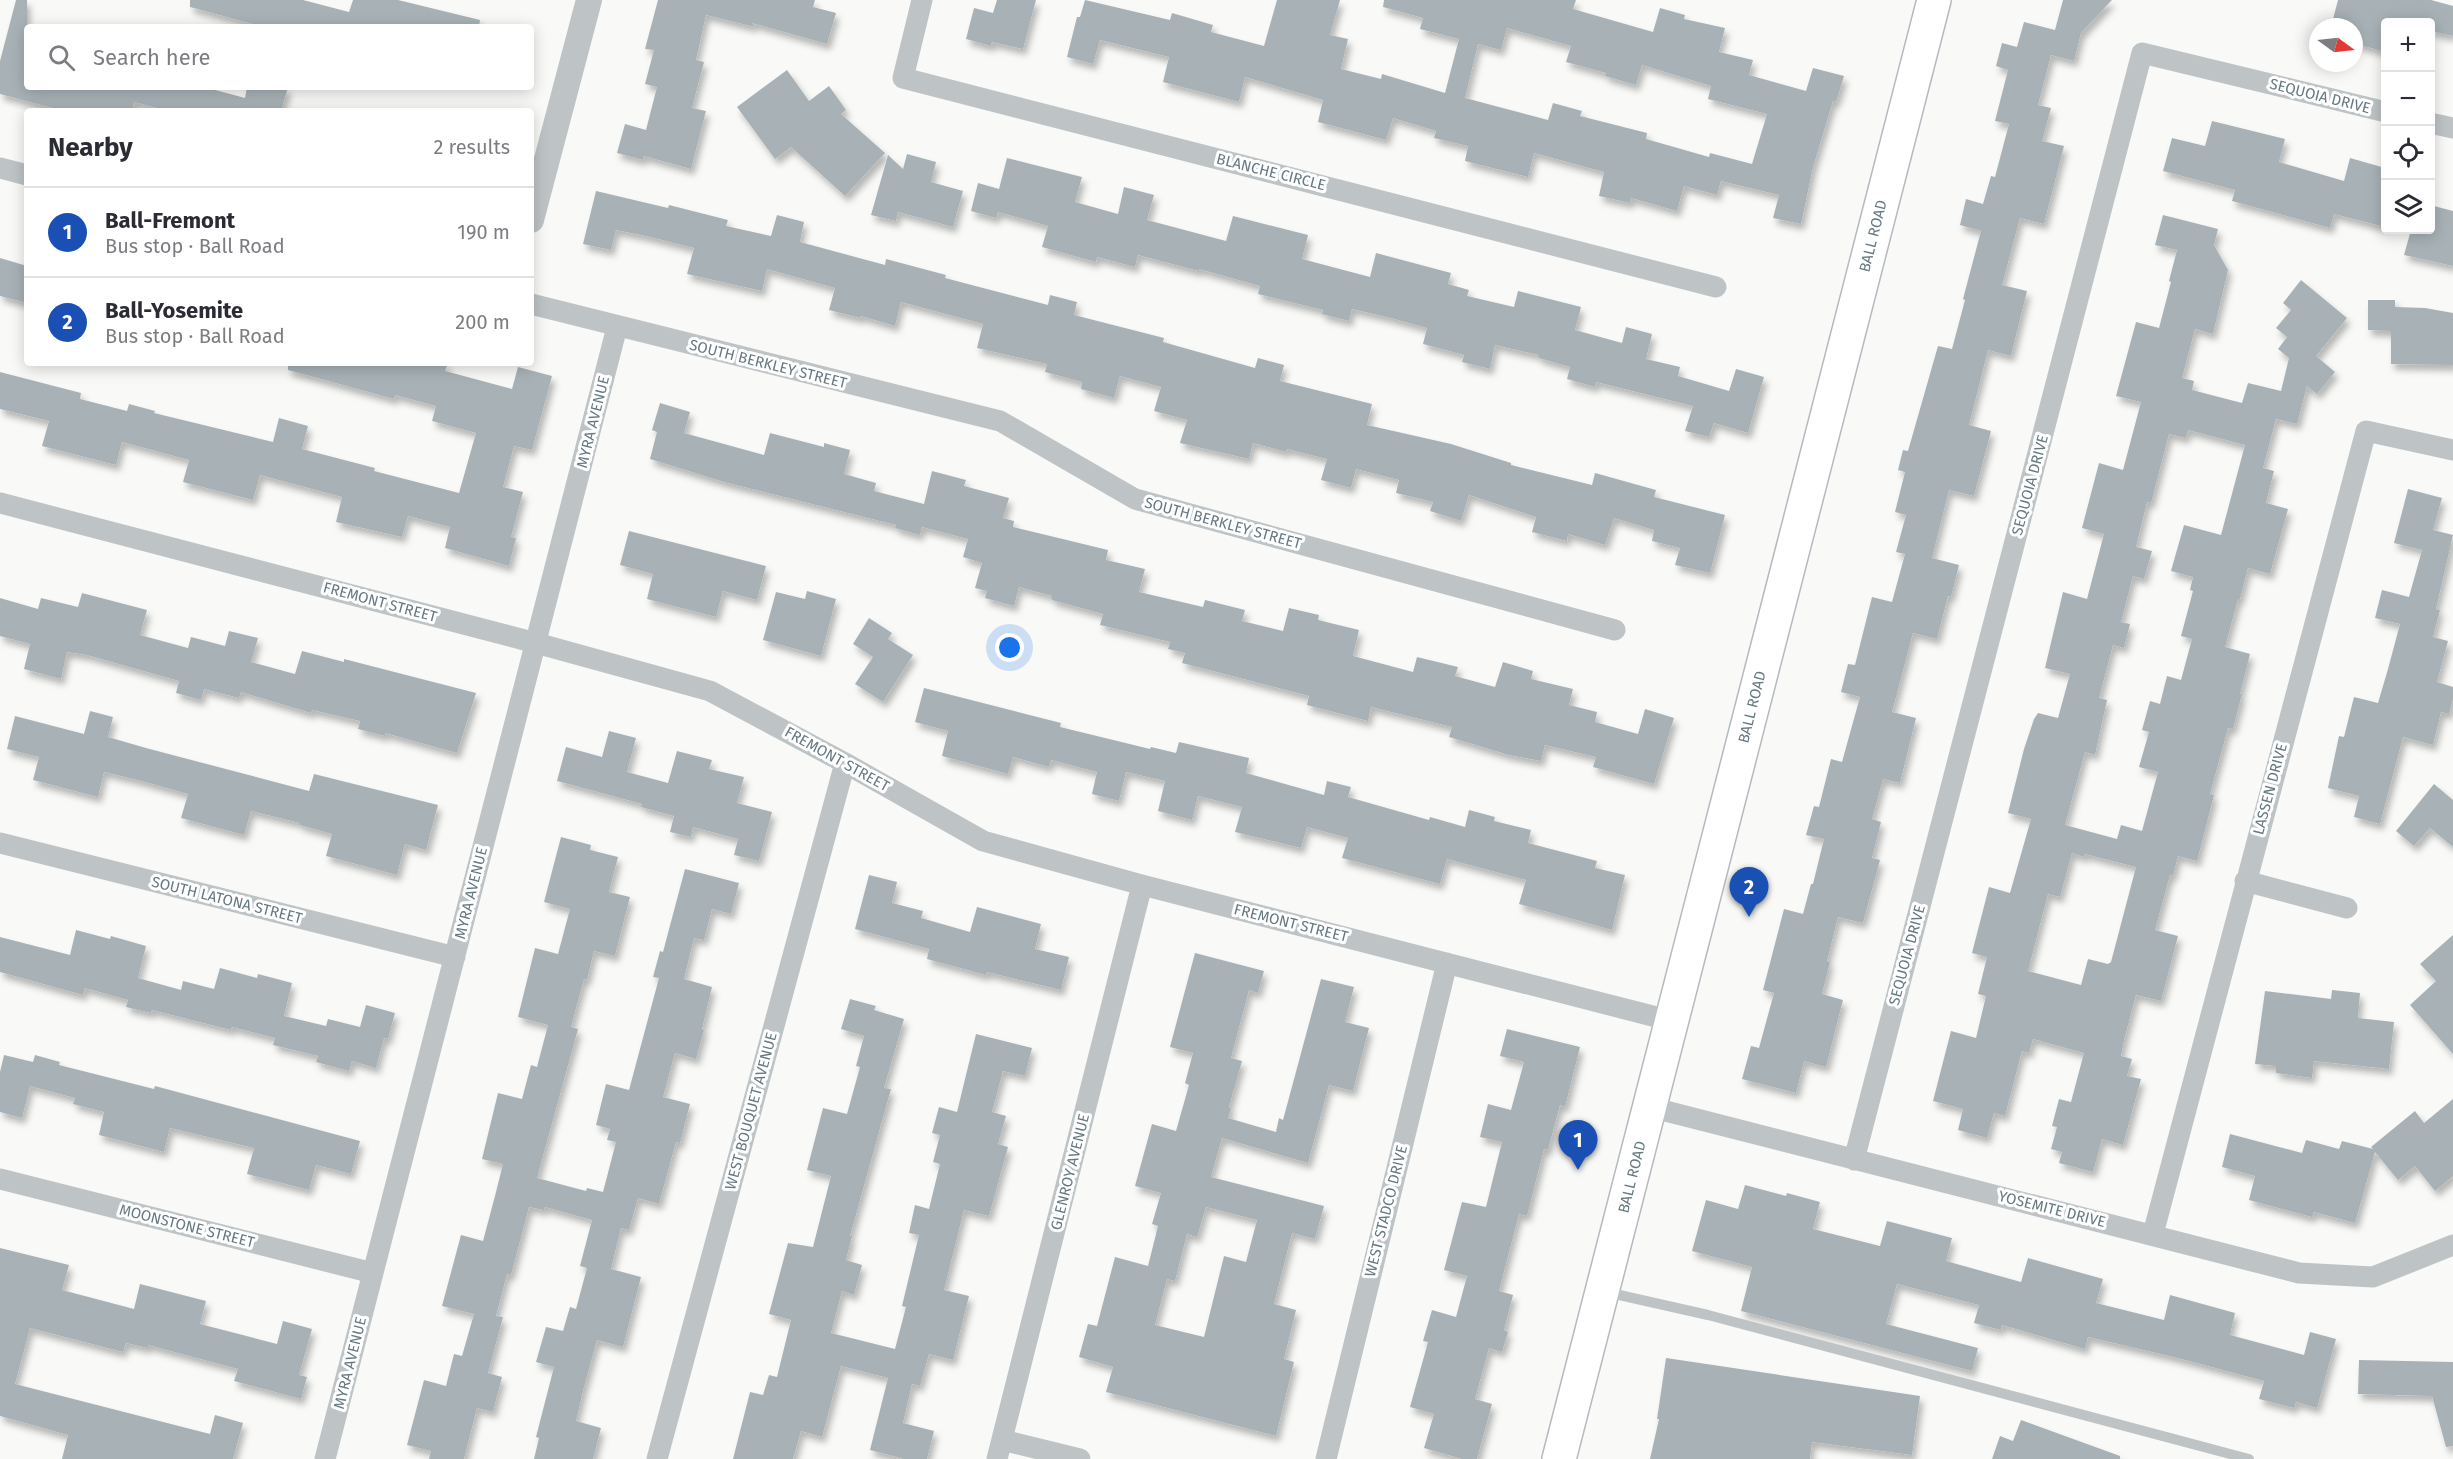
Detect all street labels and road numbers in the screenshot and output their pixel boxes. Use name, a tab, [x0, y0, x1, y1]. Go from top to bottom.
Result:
street label: SEQUOIA DRIVE	[2268, 75, 2372, 117]
street label: BLANCHE CIRCLE	[1215, 150, 1327, 194]
street label: BALL ROAD	[1855, 198, 1891, 274]
street label: SOUTH BERKLEY STREET	[687, 336, 849, 392]
street label: MYRA AVENUE	[573, 374, 613, 470]
street label: SEQUOIA DRIVE	[2008, 433, 2052, 537]
street label: SOUTH BERKLEY STREET	[1143, 493, 1304, 553]
street label: FREMONT STREET	[321, 578, 439, 626]
street label: BALL ROAD	[1734, 669, 1770, 745]
street label: FREMONT STREET	[782, 723, 893, 795]
street label: LASSEN DRIVE	[2249, 741, 2291, 837]
street label: MYRA AVENUE	[451, 845, 491, 941]
street label: SOUTH LATONA STREET	[150, 873, 304, 927]
street label: FREMONT STREET	[1232, 900, 1350, 946]
street label: SEQUOIA DRIVE	[1885, 903, 1929, 1007]
street label: WEST BOUQUET AVENUE	[721, 1030, 781, 1192]
street label: GLENROY AVENUE	[1047, 1112, 1093, 1232]
street label: BALL ROAD	[1614, 1139, 1650, 1215]
street label: WEST STADCO DRIVE	[1361, 1143, 1411, 1279]
street label: YOSEMITE DRIVE	[1997, 1187, 2107, 1231]
street label: MOONSTONE STREET	[118, 1200, 257, 1252]
street label: MYRA AVENUE	[330, 1315, 370, 1411]

